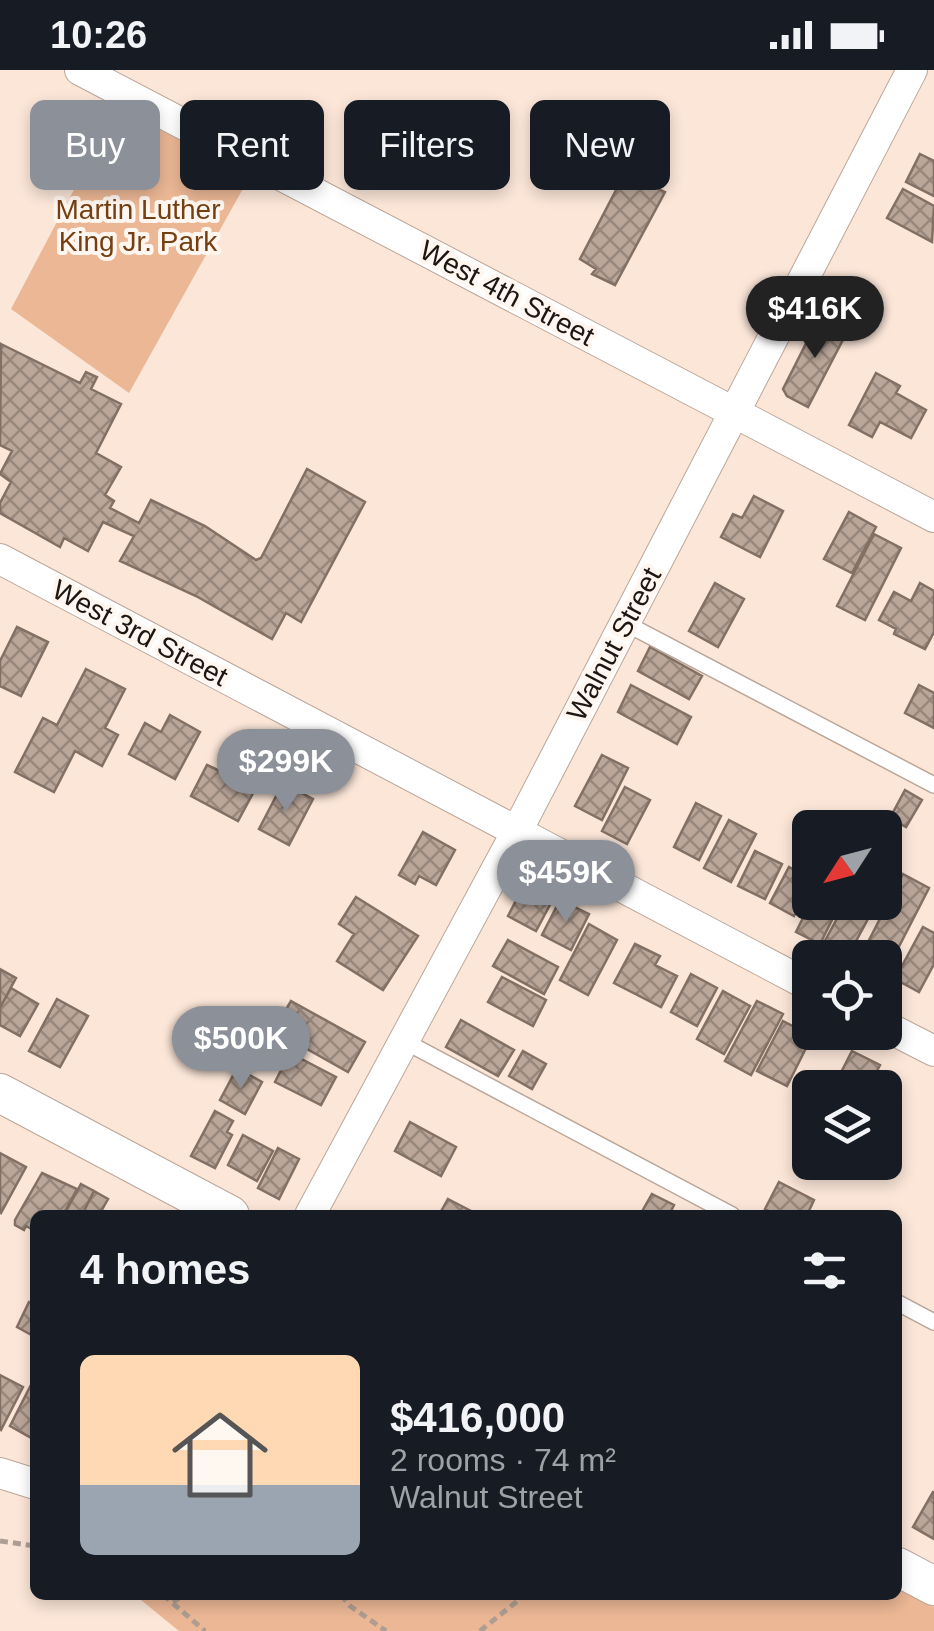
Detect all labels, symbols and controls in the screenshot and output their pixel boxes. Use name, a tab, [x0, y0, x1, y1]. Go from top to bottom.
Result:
text: 10:26	[50, 14, 147, 56]
chip: Buy	[30, 100, 160, 190]
chip: Rent	[180, 100, 324, 190]
chip: Filters	[344, 100, 510, 190]
chip: New	[530, 100, 670, 190]
park label: Martin Luther King Jr. Park	[56, 194, 220, 257]
street label: West 4th Street	[415, 234, 599, 352]
pin: $416K	[745, 276, 885, 361]
text: $416K	[768, 290, 862, 326]
street label: Walnut Street	[561, 562, 667, 726]
street label: West 3rd Street	[47, 574, 233, 692]
pin: $299K	[216, 729, 356, 814]
text: $299K	[239, 743, 333, 779]
north arrow	[792, 810, 902, 920]
map controls	[792, 810, 902, 1180]
pin: $459K	[496, 840, 636, 925]
text: $459K	[519, 854, 613, 890]
button: locate	[792, 940, 902, 1050]
pin: $500K	[171, 1006, 311, 1091]
text: $500K	[194, 1020, 288, 1056]
button: layers	[792, 1070, 902, 1180]
icon: filters	[797, 1243, 852, 1298]
text: 4 homes	[80, 1246, 250, 1293]
text: $416,000	[390, 1394, 565, 1441]
icon: home	[160, 1395, 280, 1515]
text: 2 rooms · 74 m²	[390, 1442, 616, 1478]
text: Walnut Street	[390, 1479, 583, 1515]

